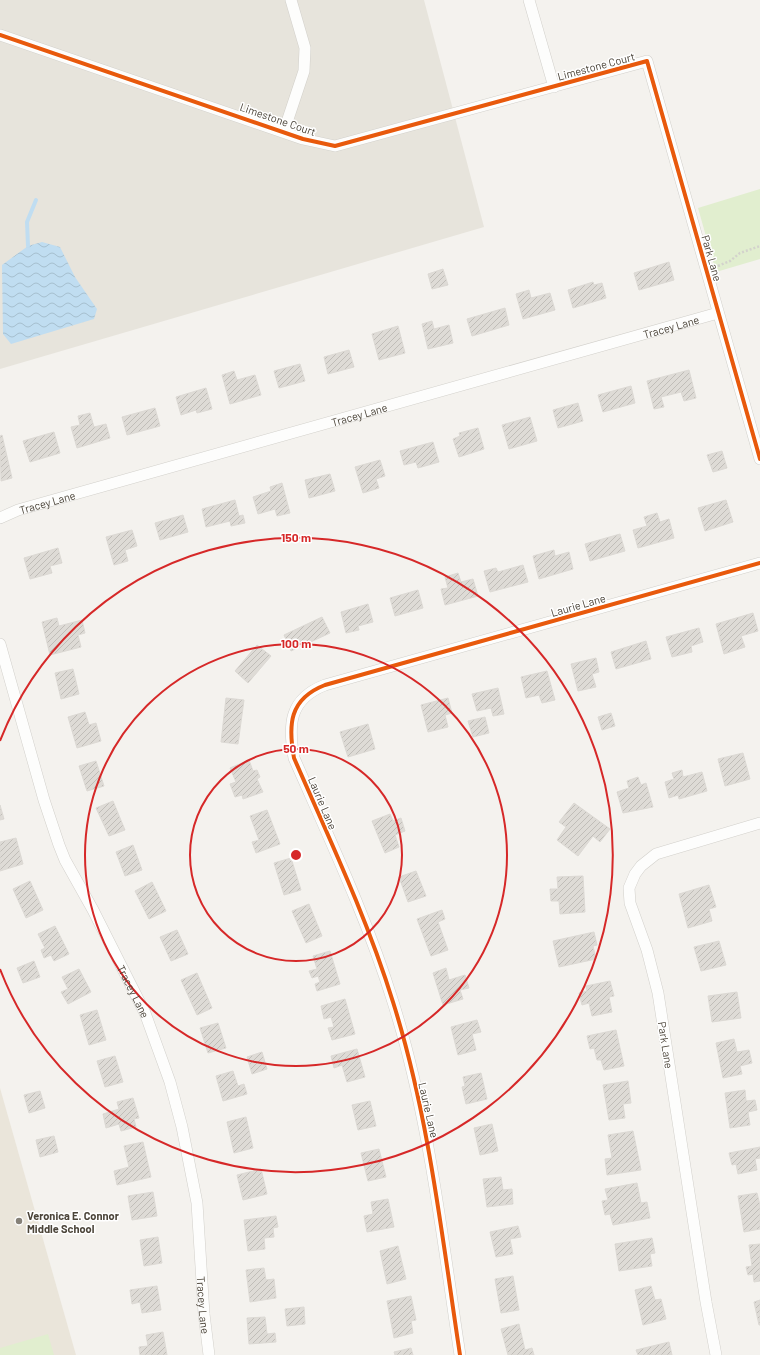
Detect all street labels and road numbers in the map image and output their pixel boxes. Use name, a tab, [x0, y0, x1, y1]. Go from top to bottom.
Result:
street label: Limestone Court	[556, 49, 636, 83]
street label: Limestone Court	[238, 100, 318, 138]
street label: Park Lane	[699, 233, 725, 283]
street label: Tracey Lane	[641, 312, 701, 340]
street label: Tracey Lane	[330, 400, 389, 428]
street label: Tracey Lane	[18, 488, 77, 516]
street label: Laurie Lane	[549, 591, 607, 619]
street label: Laurie Lane	[306, 775, 340, 832]
street label: Tracey Lane	[115, 963, 153, 1020]
street label: Park Lane	[656, 1021, 676, 1070]
street label: Laurie Lane	[416, 1081, 442, 1139]
street label: Tracey Lane	[195, 1276, 213, 1335]

